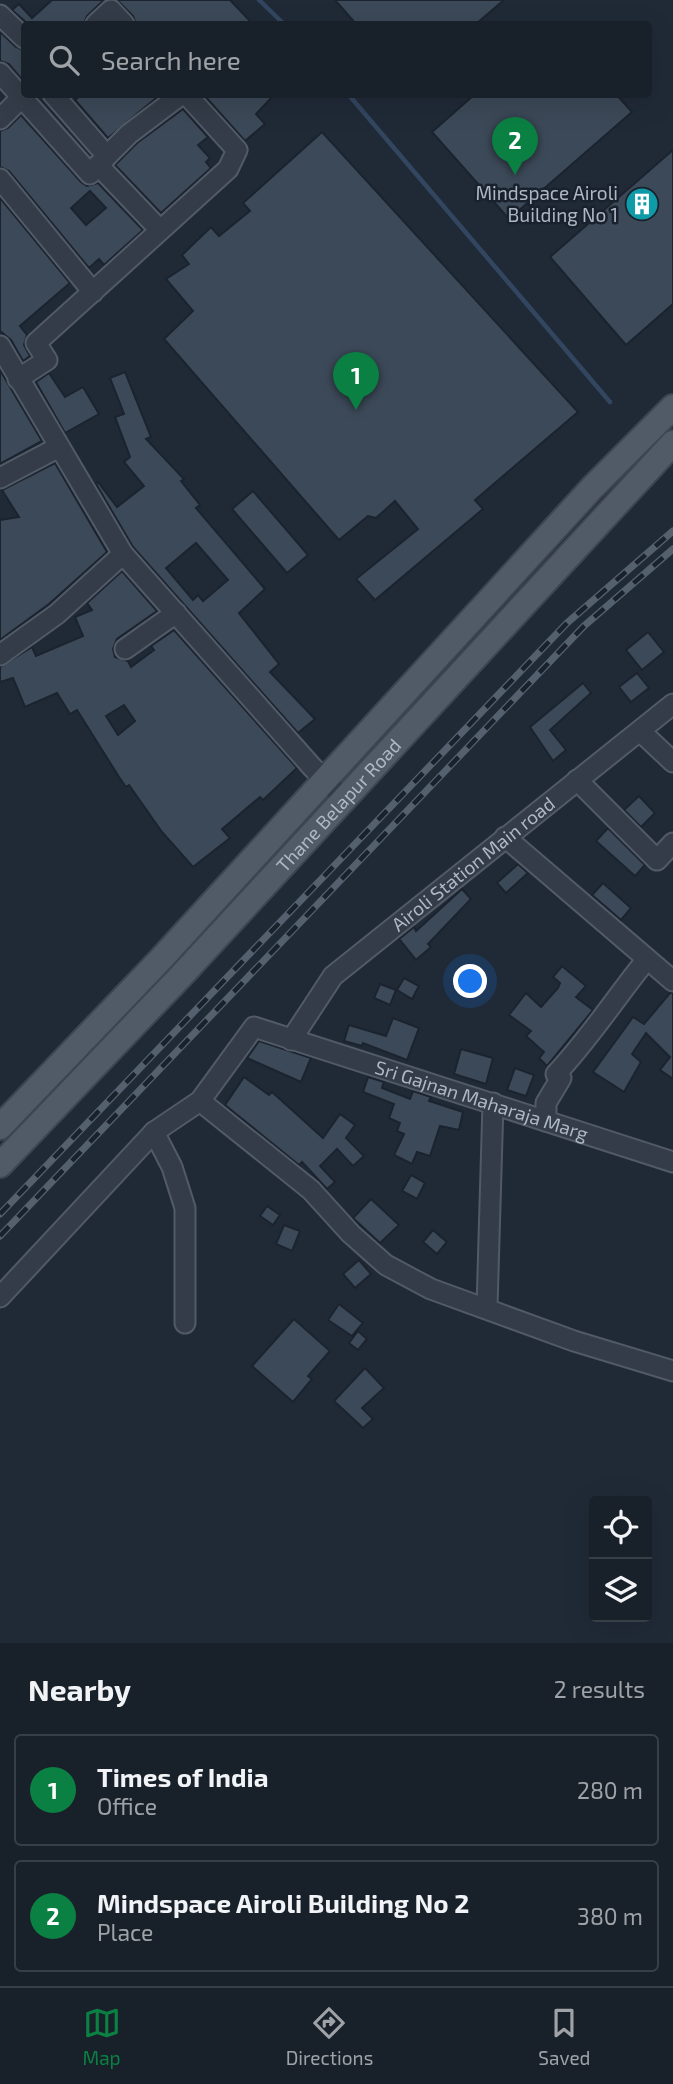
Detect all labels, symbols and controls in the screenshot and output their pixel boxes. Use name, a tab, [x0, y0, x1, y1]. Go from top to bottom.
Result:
search box	[21, 21, 652, 98]
icon: search	[45, 41, 83, 79]
text: Search here	[101, 44, 241, 75]
pin: 2	[492, 117, 538, 175]
place label: Mindspace Airoli Building No 1	[475, 181, 618, 226]
building icon: Mindspace Airoli Building No 1	[623, 185, 661, 223]
pin: 1	[333, 352, 379, 410]
street label: Thane Belapur Road	[271, 734, 405, 876]
street label: Airoli Station Main road	[387, 791, 559, 936]
your location	[453, 964, 487, 998]
street label: Sri Gajnan Maharaja Marg	[372, 1055, 592, 1145]
map controls	[589, 1496, 652, 1622]
button: locate	[589, 1496, 652, 1559]
button: layers	[589, 1559, 652, 1622]
text: Nearby	[28, 1671, 131, 1707]
text: 2 results	[554, 1675, 645, 1703]
text: Times of India	[97, 1761, 268, 1792]
text: 1	[48, 1776, 58, 1804]
text: 280 m	[577, 1776, 643, 1804]
text: Office	[97, 1792, 157, 1820]
text: Mindspace Airoli Building No 2	[97, 1887, 469, 1918]
text: 2	[46, 1902, 60, 1930]
text: 380 m	[577, 1902, 643, 1930]
text: Place	[97, 1918, 153, 1946]
tab: Map	[83, 2004, 121, 2069]
tab: Directions	[286, 2004, 373, 2069]
tab: Saved	[538, 2004, 590, 2069]

